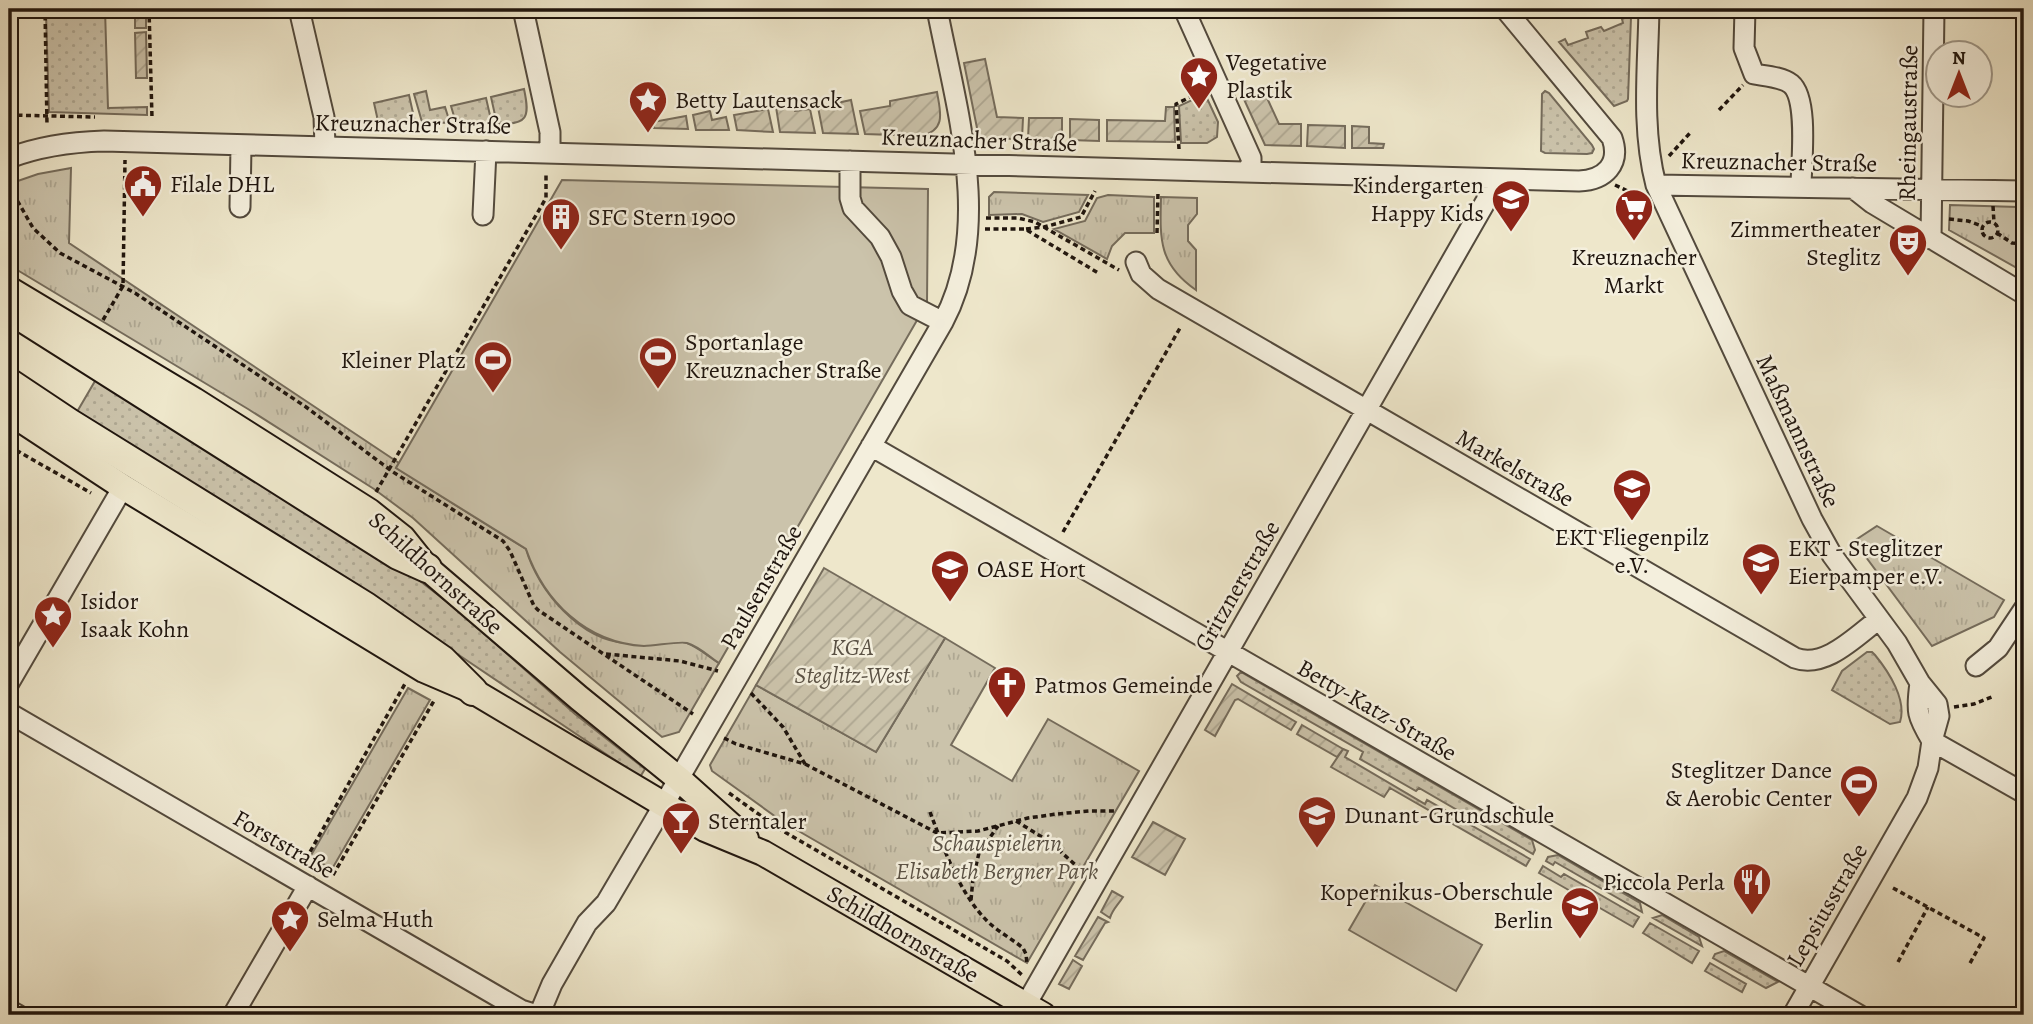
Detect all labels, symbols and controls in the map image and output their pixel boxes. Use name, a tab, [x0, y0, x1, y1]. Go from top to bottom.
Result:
north arrow	[1924, 38, 1994, 108]
street label: Rheingaustraße	[1891, 45, 1925, 201]
text: N	[1952, 45, 1966, 71]
place label: Vegetative Plastik	[1225, 46, 1327, 106]
place icon: Vegetative Plastik	[1178, 55, 1220, 110]
place icon: Betty Lautensack	[627, 79, 669, 134]
place label: Betty Lautensack	[675, 84, 842, 116]
street label: Kreuznacher Straße	[314, 106, 512, 142]
street label: Kreuznacher Straße	[880, 121, 1078, 159]
street label: Kreuznacher Straße	[1680, 144, 1878, 180]
public building icon: Filale DHL	[122, 163, 164, 218]
place label: Filale DHL	[170, 168, 275, 200]
place label: Kindergarten Happy Kids	[1352, 169, 1484, 229]
school or university icon: Kindergarten Happy Kids	[1490, 178, 1532, 233]
supermarket icon: Kreuznacher Markt	[1613, 187, 1655, 242]
building icon: SFC Stern 1900	[540, 196, 582, 251]
place label: SFC Stern 1900	[588, 201, 736, 233]
place label: Zimmertheater Steglitz	[1730, 213, 1881, 273]
theatre icon: Zimmertheater Steglitz	[1887, 222, 1929, 277]
place label: Kreuznacher Markt	[1571, 241, 1697, 301]
place label: Sportanlage Kreuznacher Straße	[685, 326, 882, 386]
sports icon: Sportanlage Kreuznacher Straße	[637, 335, 679, 390]
sports icon: Kleiner Platz	[472, 339, 514, 394]
place label: Kleiner Platz	[340, 344, 466, 376]
street label: Maßmannstraße	[1749, 349, 1847, 513]
street label: Markelstraße	[1450, 421, 1580, 515]
school or university icon: EKT Fliegenpilz e.V.	[1611, 467, 1653, 522]
street label: Schildhornstraße	[362, 504, 510, 642]
street label: Gritznerstraße	[1187, 515, 1287, 657]
street label: Paulsenstraße	[712, 519, 810, 655]
place label: EKT Fliegenpilz e.V.	[1555, 521, 1709, 581]
place label: EKT - Steglitzer Eierpamper e.V.	[1788, 532, 1944, 592]
school or university icon: EKT - Steglitzer Eierpamper e.V.	[1740, 541, 1782, 596]
school or university icon: OASE Hort	[929, 548, 971, 603]
place label: OASE Hort	[977, 553, 1086, 585]
place label: Isidor Isaak Kohn	[80, 585, 189, 645]
place icon: Isidor Isaak Kohn	[32, 594, 74, 649]
park label: KGA Steglitz-West	[794, 631, 911, 691]
street label: Betty-Katz-Straße	[1292, 651, 1462, 769]
church icon: Patmos Gemeinde	[986, 664, 1028, 719]
place label: Patmos Gemeinde	[1034, 669, 1213, 701]
place label: Steglitzer Dance & Aerobic Center	[1665, 754, 1832, 814]
sports icon: Steglitzer Dance & Aerobic Center	[1838, 763, 1880, 818]
school or university icon: Dunant-Grundschule	[1296, 794, 1338, 849]
place label: Dunant-Grundschule	[1344, 799, 1554, 831]
bar icon: Sterntaler	[660, 800, 702, 855]
street label: Forststraße	[227, 802, 341, 886]
place label: Sterntaler	[708, 805, 807, 837]
park label: Schauspielerin Elisabeth Bergner Park	[896, 827, 1099, 887]
street label: Lepsiusstraße	[1779, 838, 1875, 972]
restaurant icon: Piccola Perla	[1731, 861, 1773, 916]
place label: Piccola Perla	[1603, 866, 1726, 898]
place label: Kopernikus-Oberschule Berlin	[1320, 876, 1553, 936]
street label: Schildhornstraße	[821, 878, 985, 990]
school or university icon: Kopernikus-Oberschule Berlin	[1559, 885, 1601, 940]
place icon: Selma Huth	[269, 898, 311, 953]
place label: Selma Huth	[317, 903, 434, 935]

